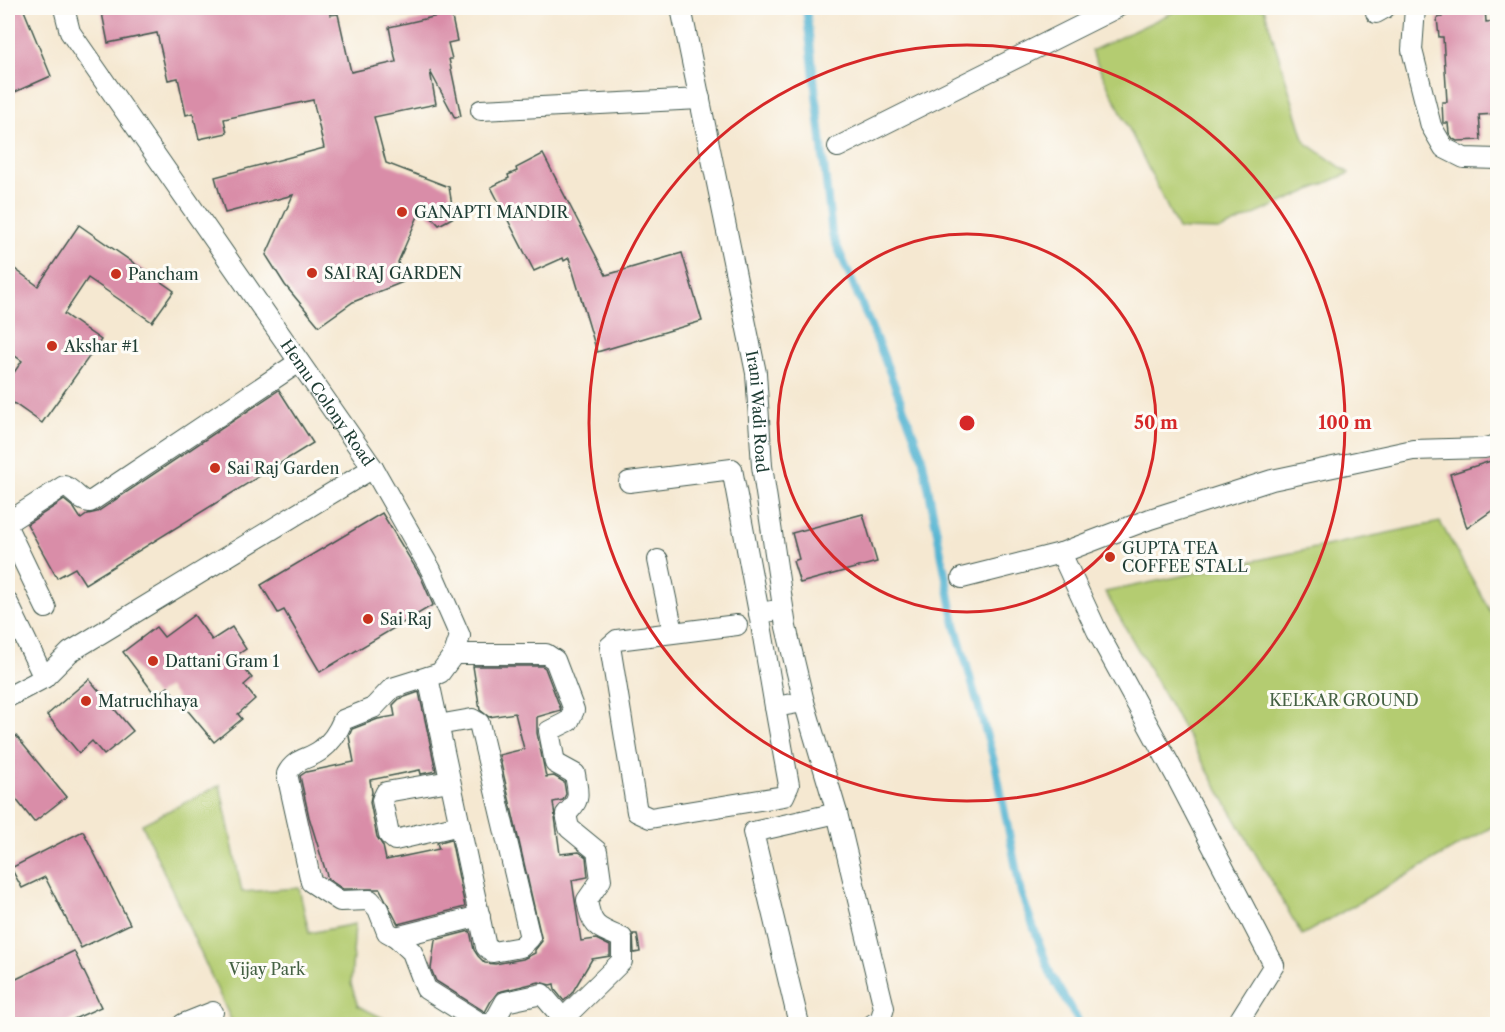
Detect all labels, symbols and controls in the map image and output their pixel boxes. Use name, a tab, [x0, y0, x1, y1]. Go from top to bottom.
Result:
place label: GANAPTI MANDIR	[414, 202, 569, 222]
marker: GANAPTI MANDIR	[395, 205, 409, 219]
place label: SAI RAJ GARDEN	[324, 263, 462, 283]
place label: Pancham	[128, 264, 199, 284]
marker: SAI RAJ GARDEN	[305, 266, 319, 280]
marker: Pancham	[109, 267, 123, 281]
street label: Hemu Colony Road	[277, 335, 379, 470]
place label: Akshar #1	[63, 336, 139, 356]
marker: Akshar #1	[45, 339, 59, 353]
street label: Irani Wadi Road	[742, 348, 773, 474]
text: 50 m	[1134, 412, 1178, 434]
text: 100 m	[1318, 412, 1372, 434]
centre of rings	[957, 413, 977, 433]
place label: Sai Raj Garden	[227, 458, 340, 478]
marker: Sai Raj Garden	[208, 461, 222, 475]
place label: GUPTA TEA COFFEE STALL	[1122, 538, 1248, 576]
marker: GUPTA TEA COFFEE STALL	[1103, 550, 1117, 564]
place label: Sai Raj	[380, 609, 432, 629]
marker: Sai Raj	[361, 612, 375, 626]
place label: Dattani Gram 1	[165, 651, 279, 671]
marker: Dattani Gram 1	[146, 654, 160, 668]
park label: KELKAR GROUND	[1269, 690, 1419, 710]
place label: Matruchhaya	[98, 691, 199, 711]
marker: Matruchhaya	[79, 694, 93, 708]
park label: Vijay Park	[228, 959, 306, 979]

